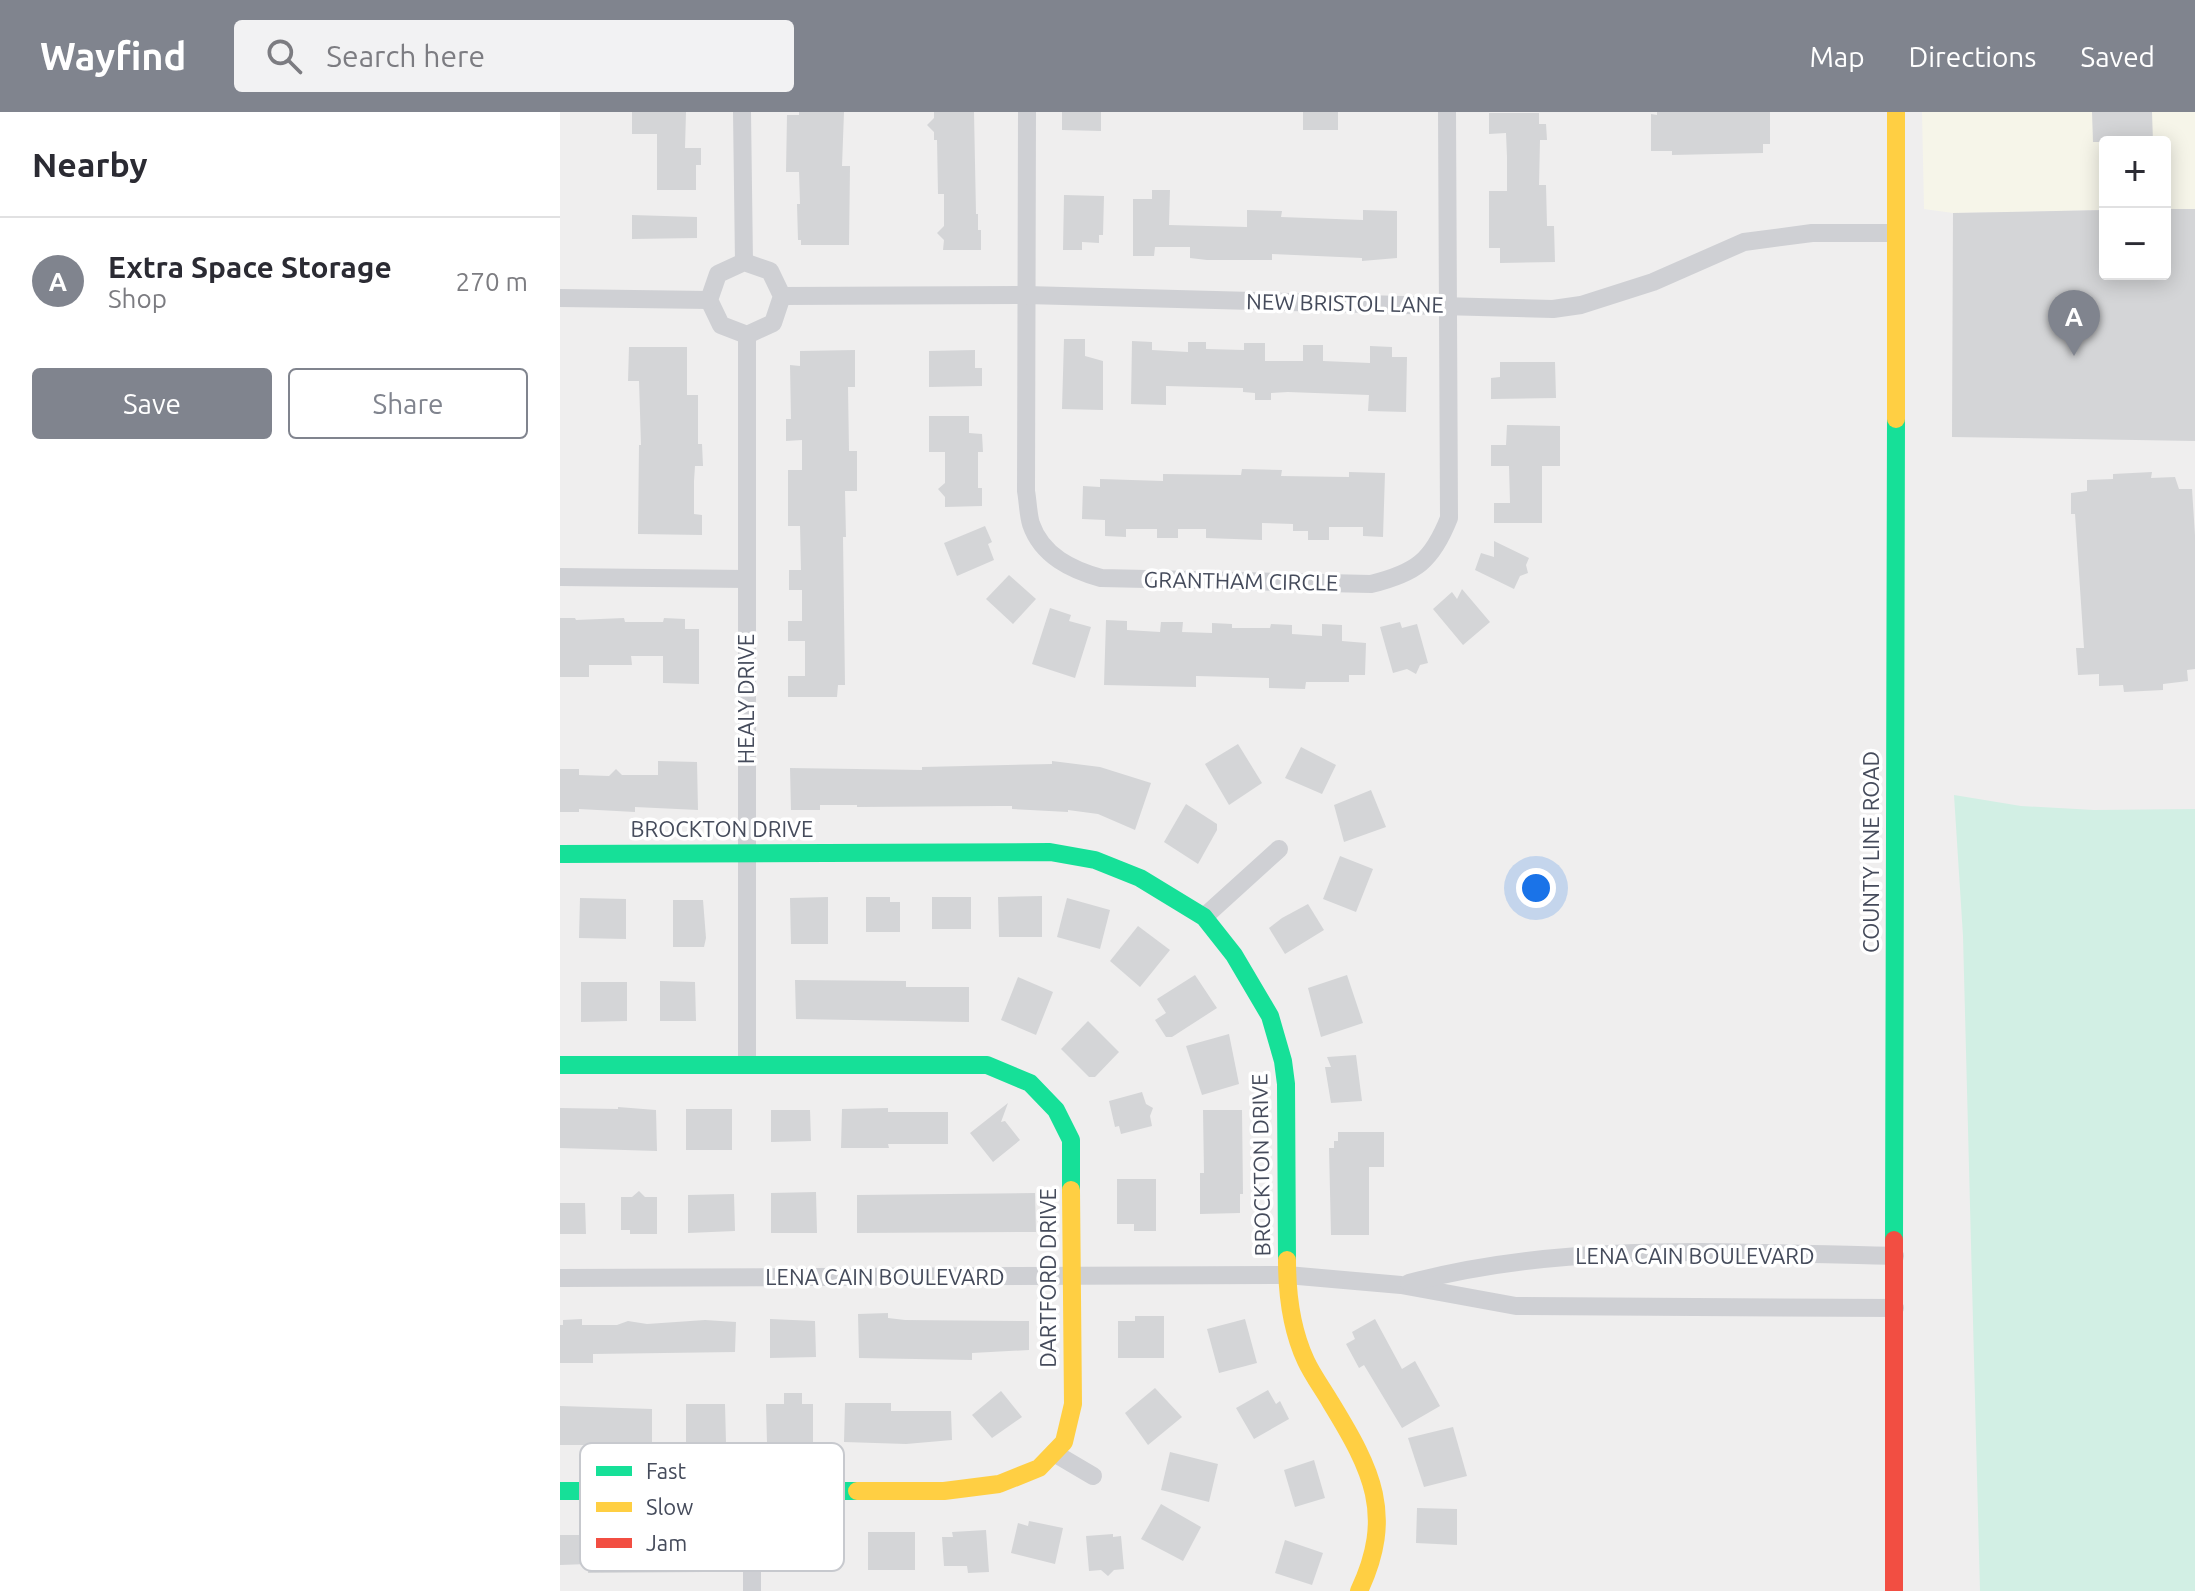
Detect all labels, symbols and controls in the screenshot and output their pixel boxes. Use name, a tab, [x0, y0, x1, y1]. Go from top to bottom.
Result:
search box	[234, 20, 794, 92]
icon: search	[262, 34, 306, 78]
text: Wayfind	[40, 35, 186, 77]
text: Search here	[326, 39, 485, 73]
text: Map	[1809, 41, 1865, 72]
text: Directions	[1909, 41, 2036, 72]
text: Saved	[2080, 41, 2155, 72]
map controls	[2099, 136, 2171, 280]
button: +	[2099, 136, 2171, 208]
text: Nearby	[32, 145, 147, 183]
button: −	[2099, 208, 2171, 280]
text: Extra Space Storage	[108, 250, 392, 284]
text: A	[49, 267, 67, 296]
text: 270 m	[456, 267, 528, 296]
text: Shop	[108, 284, 167, 313]
street label: NEW BRISTOL LANE	[1246, 288, 1444, 317]
pin: A	[2048, 290, 2100, 356]
button: Save	[32, 368, 272, 439]
button: Share	[288, 368, 528, 439]
street label: GRANTHAM CIRCLE	[1143, 566, 1339, 595]
street label: HEALY DRIVE	[733, 634, 758, 764]
street label: COUNTY LINE ROAD	[1858, 751, 1883, 953]
street label: BROCKTON DRIVE	[631, 816, 813, 841]
your location	[1516, 868, 1556, 908]
street label: BROCKTON DRIVE	[1246, 1073, 1275, 1257]
street label: DARTFORD DRIVE	[1035, 1188, 1060, 1368]
street label: LENA CAIN BOULEVARD	[1575, 1243, 1815, 1268]
street label: LENA CAIN BOULEVARD	[765, 1264, 1005, 1289]
legend	[580, 1443, 844, 1571]
text: Fast	[646, 1458, 687, 1483]
text: Slow	[646, 1494, 693, 1519]
text: Jam	[646, 1530, 687, 1555]

